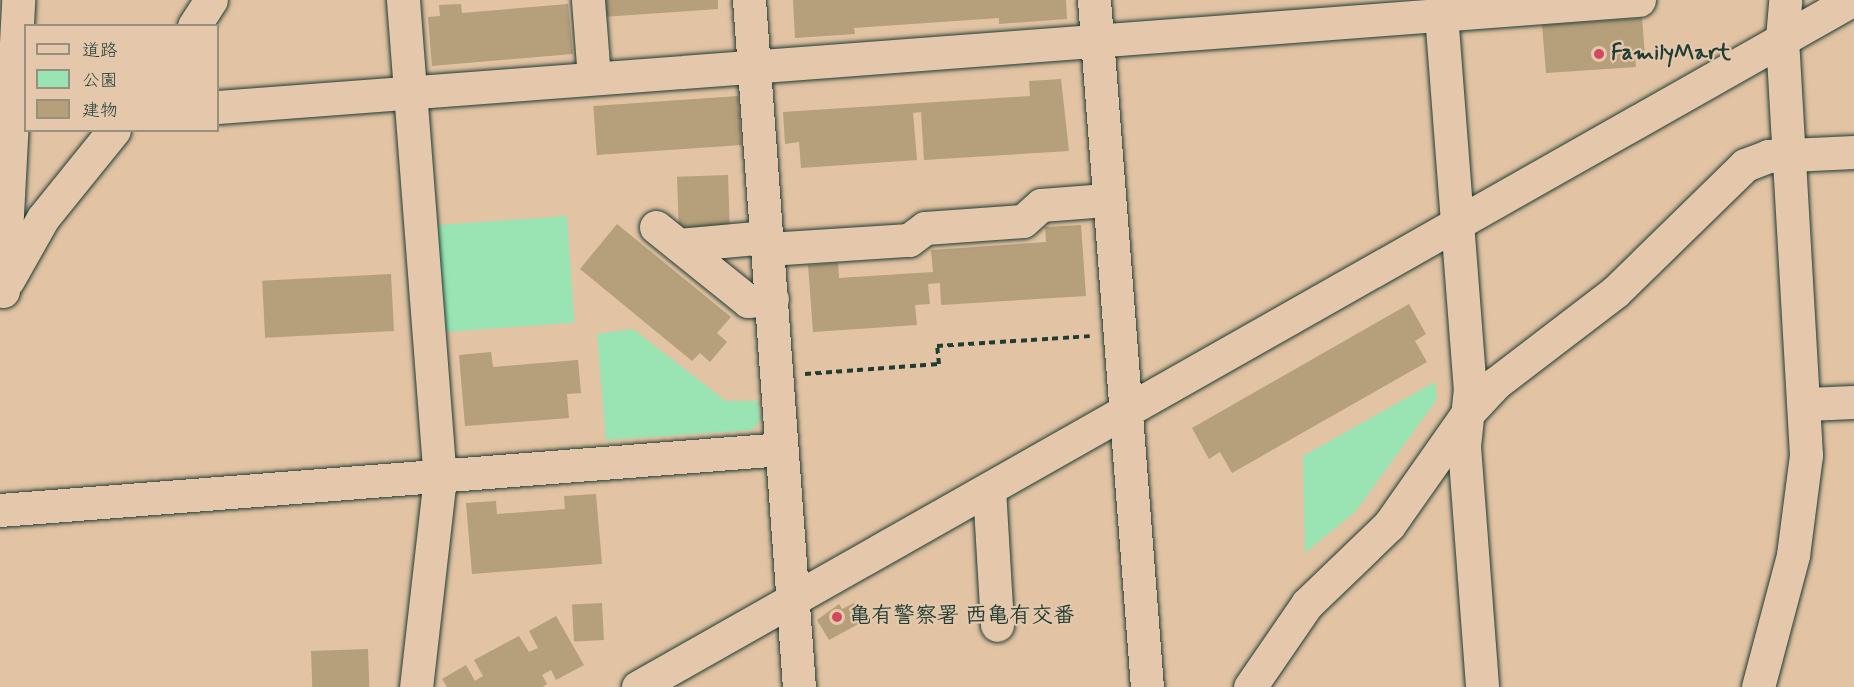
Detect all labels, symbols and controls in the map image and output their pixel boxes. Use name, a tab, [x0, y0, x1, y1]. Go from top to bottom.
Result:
legend	[24, 24, 219, 132]
text: 道路	[82, 39, 118, 63]
place label: FamilyMart	[1611, 41, 1731, 67]
marker: FamilyMart	[1592, 47, 1606, 61]
text: 公園	[82, 69, 118, 93]
text: 建物	[82, 99, 118, 123]
place label: 亀有警察署 西亀有交番	[849, 604, 1075, 630]
marker: 亀有警察署 西亀有交番	[830, 610, 844, 624]

